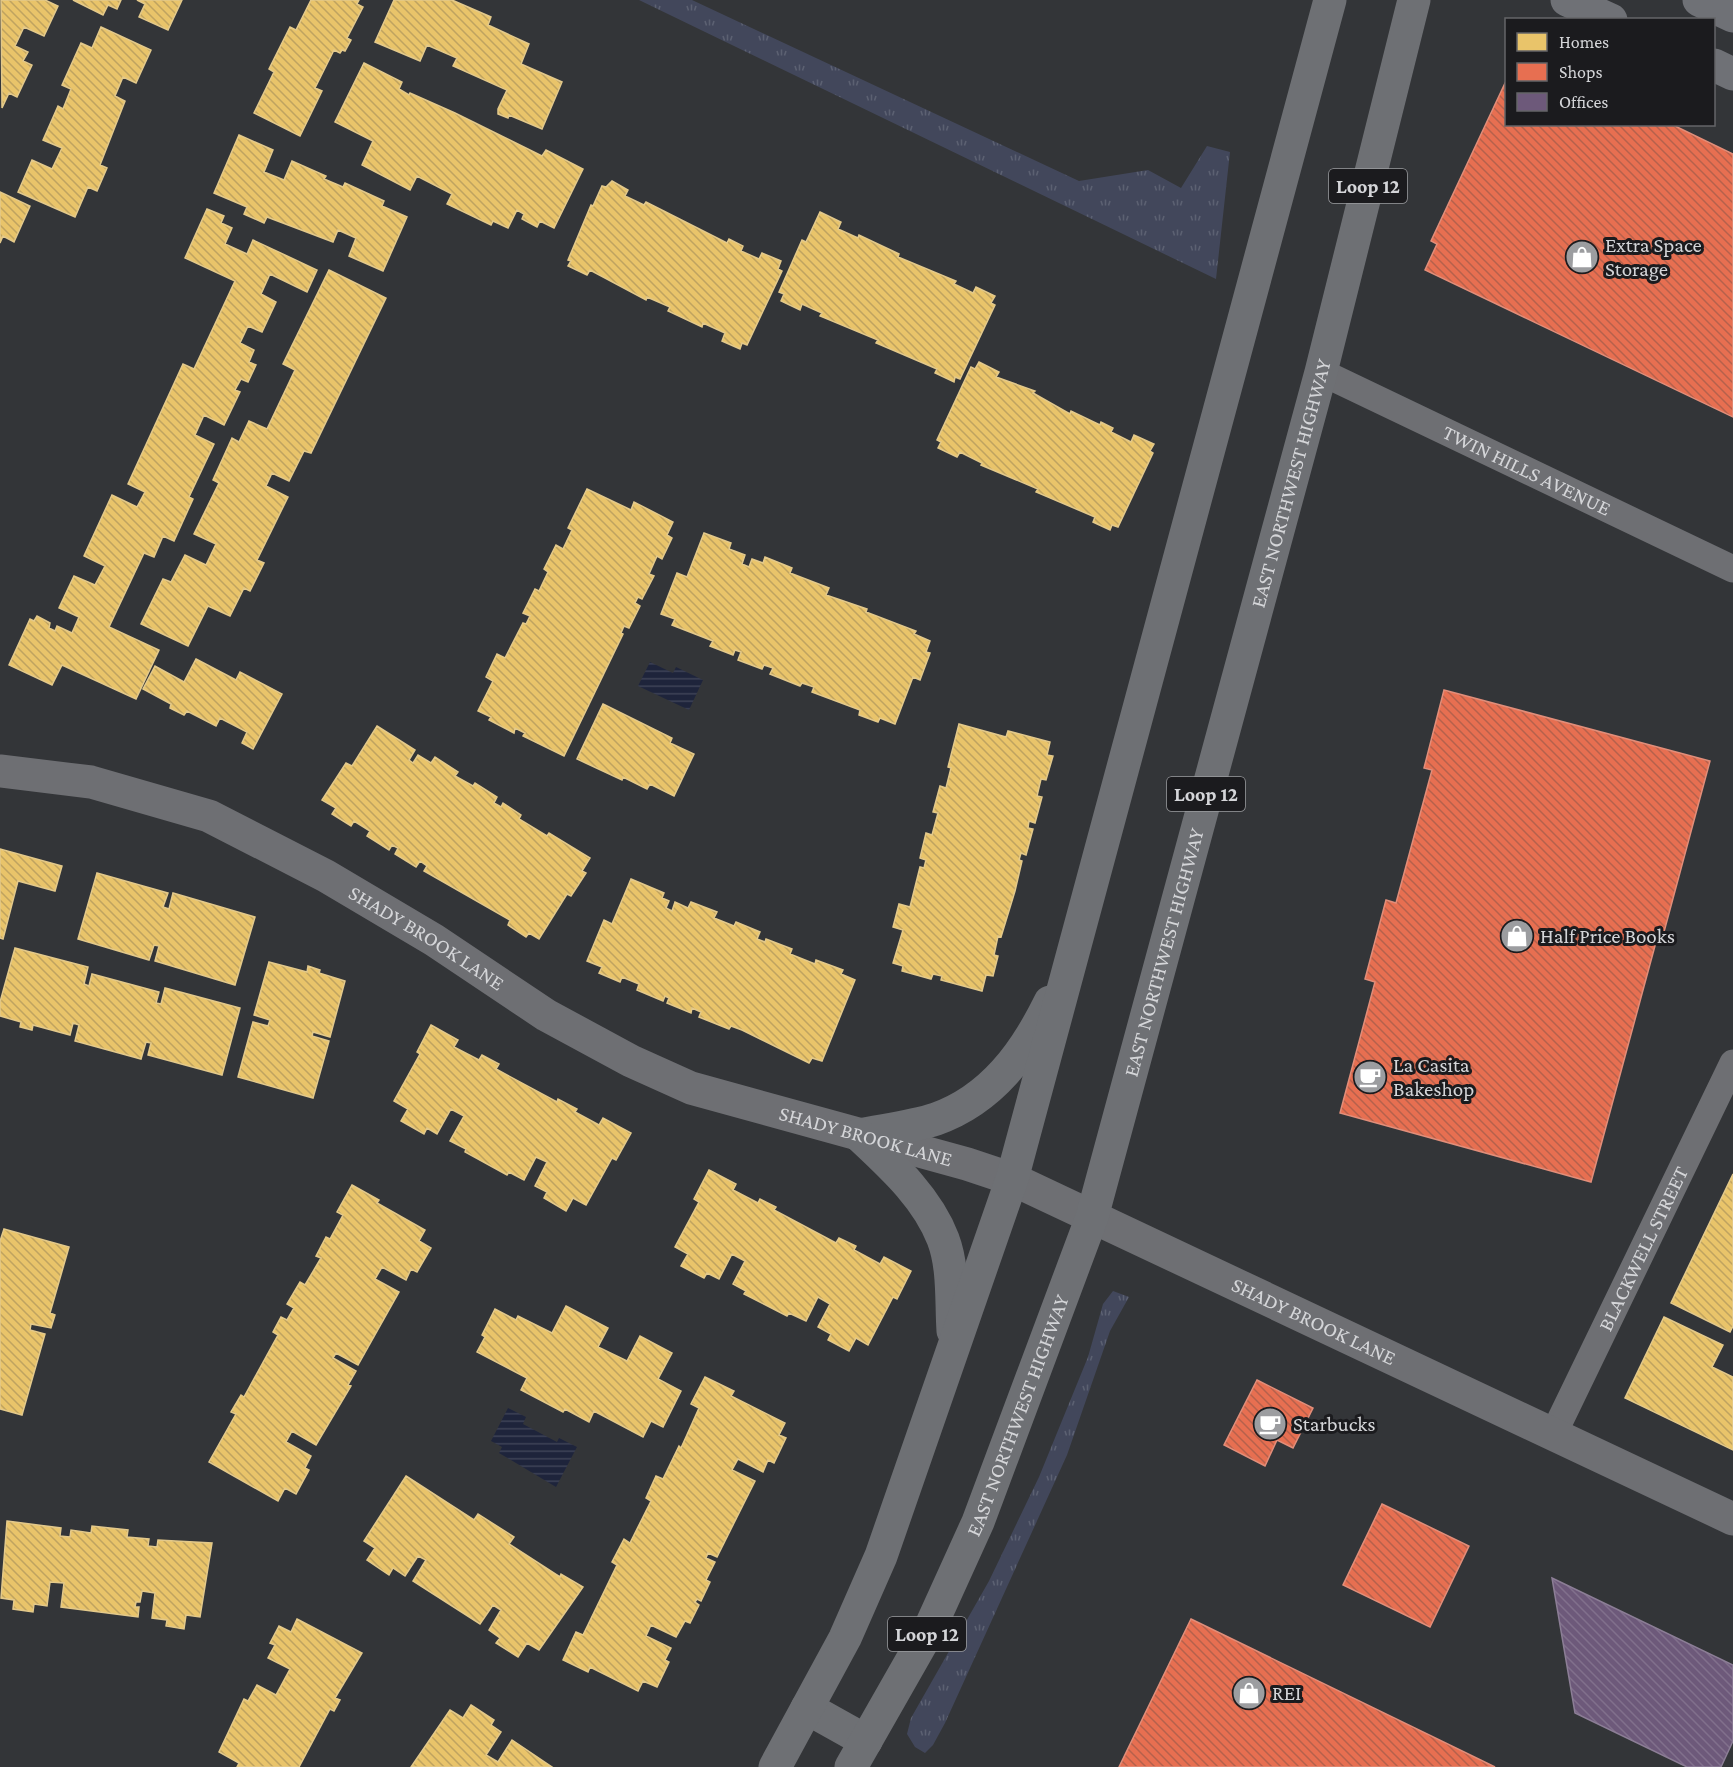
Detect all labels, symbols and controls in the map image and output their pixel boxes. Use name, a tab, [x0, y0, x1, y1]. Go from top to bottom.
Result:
legend	[1505, 18, 1715, 126]
text: Homes	[1559, 32, 1609, 52]
text: Shops	[1559, 62, 1603, 82]
text: Offices	[1559, 92, 1608, 112]
road number: Loop 12	[1329, 169, 1407, 203]
place label: Extra Space Storage	[1605, 233, 1702, 281]
shop icon: Extra Space Storage	[1564, 239, 1600, 275]
street label: EAST NORTHWEST HIGHWAY	[1246, 356, 1336, 610]
street label: TWIN HILLS AVENUE	[1439, 420, 1615, 521]
road number: Loop 12	[1167, 777, 1245, 811]
street label: EAST NORTHWEST HIGHWAY	[1119, 825, 1209, 1079]
street label: SHADY BROOK LANE	[345, 880, 509, 996]
shop icon: Half Price Books	[1499, 918, 1535, 954]
place label: Half Price Books	[1540, 924, 1675, 948]
place label: La Casita Bakeshop	[1393, 1053, 1474, 1101]
cafe icon: La Casita Bakeshop	[1352, 1059, 1388, 1095]
street label: SHADY BROOK LANE	[776, 1101, 955, 1171]
street label: BLACKWELL STREET	[1593, 1162, 1693, 1335]
street label: SHADY BROOK LANE	[1228, 1272, 1400, 1370]
street label: EAST NORTHWEST HIGHWAY	[961, 1290, 1074, 1540]
cafe icon: Starbucks	[1252, 1406, 1288, 1442]
place label: Starbucks	[1293, 1412, 1375, 1436]
road number: Loop 12	[888, 1617, 966, 1651]
shop icon: REI	[1231, 1675, 1267, 1711]
place label: REI	[1272, 1681, 1301, 1705]

